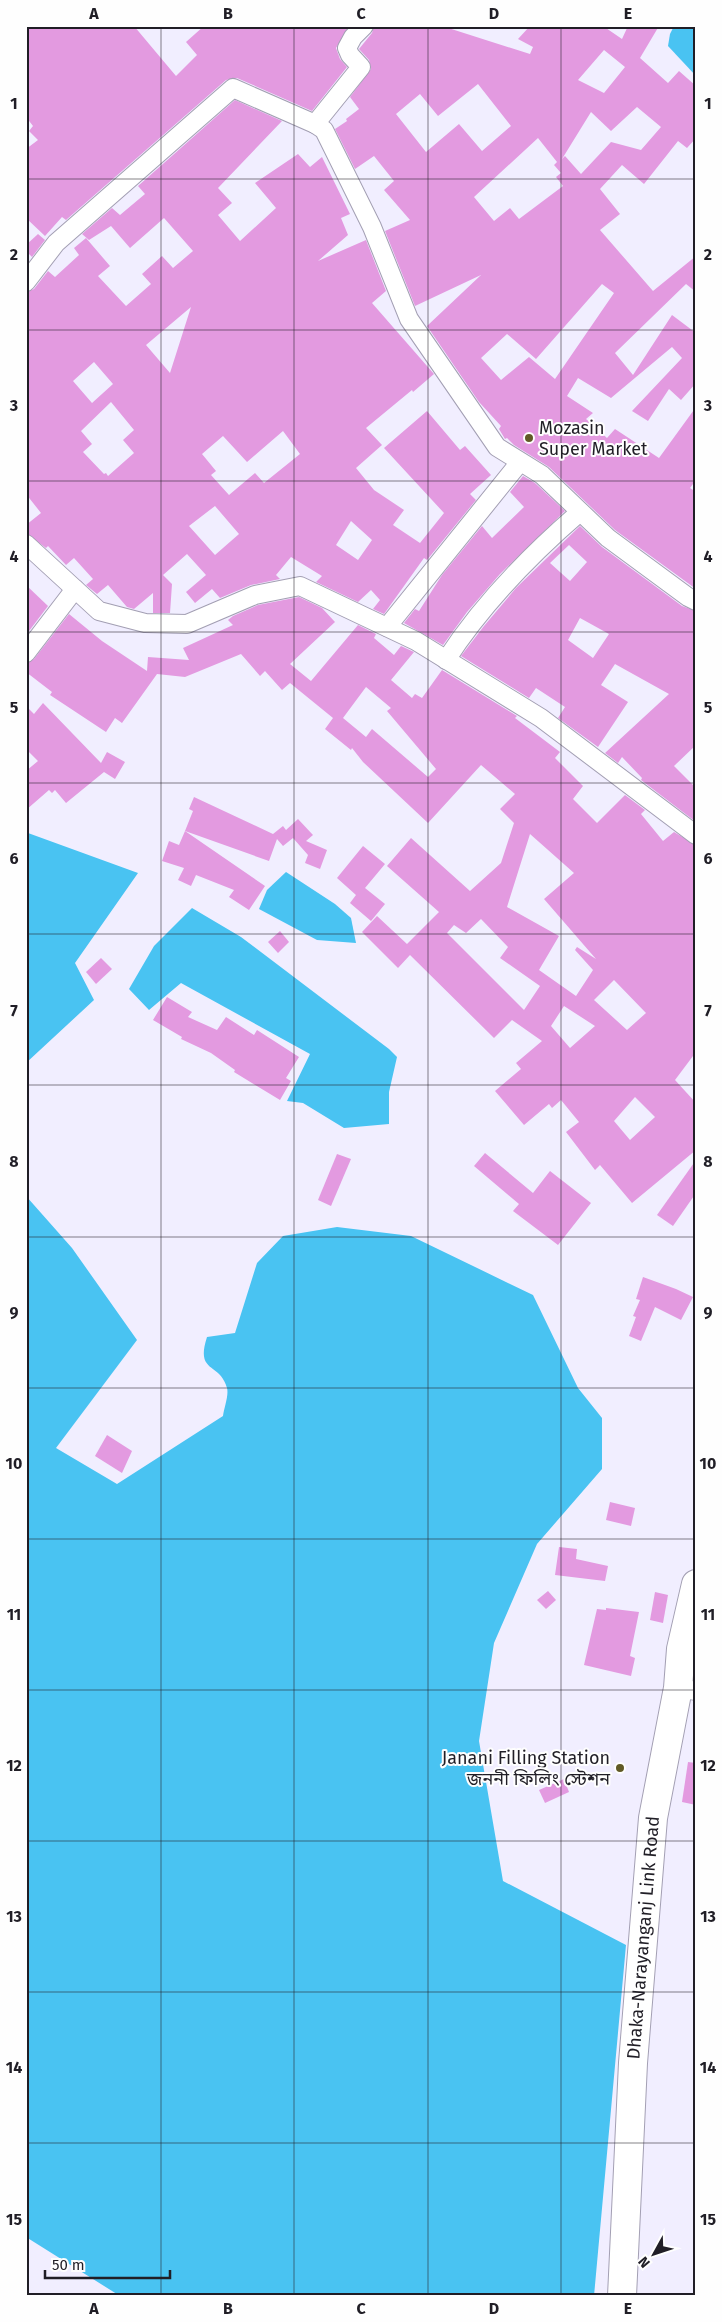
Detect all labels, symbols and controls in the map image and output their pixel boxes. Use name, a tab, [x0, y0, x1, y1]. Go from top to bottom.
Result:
text: A	[88, 4, 99, 23]
text: B	[223, 4, 233, 23]
text: C	[356, 4, 366, 23]
text: D	[489, 4, 499, 23]
text: E	[624, 4, 632, 23]
text: 1	[10, 94, 18, 113]
text: 1	[704, 94, 712, 113]
text: 2	[10, 245, 18, 264]
text: 2	[704, 245, 712, 264]
text: 3	[9, 396, 18, 415]
text: 3	[703, 396, 712, 415]
place label: Mozasin Super Market	[539, 417, 648, 460]
marker: Mozasin Super Market	[523, 432, 535, 444]
text: 4	[9, 547, 19, 566]
text: 4	[703, 547, 713, 566]
text: 5	[10, 698, 19, 717]
text: 5	[704, 698, 713, 717]
text: 6	[9, 849, 19, 868]
text: 6	[703, 849, 713, 868]
text: 7	[10, 1001, 18, 1020]
text: 7	[704, 1001, 712, 1020]
text: 8	[9, 1152, 19, 1171]
text: 8	[703, 1152, 713, 1171]
text: 9	[10, 1303, 19, 1322]
text: 9	[704, 1303, 713, 1322]
text: 10	[6, 1454, 22, 1473]
text: 10	[700, 1454, 716, 1473]
text: 11	[7, 1605, 21, 1624]
text: 11	[701, 1605, 715, 1624]
place label: Janani Filling Station জননী ফিলিং স্টেশন	[442, 1747, 611, 1790]
text: 12	[6, 1756, 22, 1775]
text: 12	[700, 1756, 716, 1775]
marker: Janani Filling Station জননী ফিলিং স্টেশন	[614, 1762, 626, 1774]
street label: Dhaka-Narayanganj Link Road	[622, 1815, 664, 2060]
text: 13	[6, 1907, 22, 1926]
text: 13	[700, 1907, 716, 1926]
text: 14	[6, 2058, 22, 2077]
text: 14	[700, 2058, 716, 2077]
text: 15	[6, 2210, 22, 2229]
text: 15	[700, 2210, 716, 2229]
north arrow	[630, 2230, 680, 2280]
scale bar	[45, 2247, 170, 2279]
text: N	[635, 2253, 654, 2271]
text: 50 m	[52, 2256, 85, 2274]
text: A	[88, 2299, 99, 2318]
text: B	[223, 2299, 233, 2318]
text: C	[356, 2299, 366, 2318]
text: D	[489, 2299, 499, 2318]
text: E	[624, 2299, 632, 2318]

